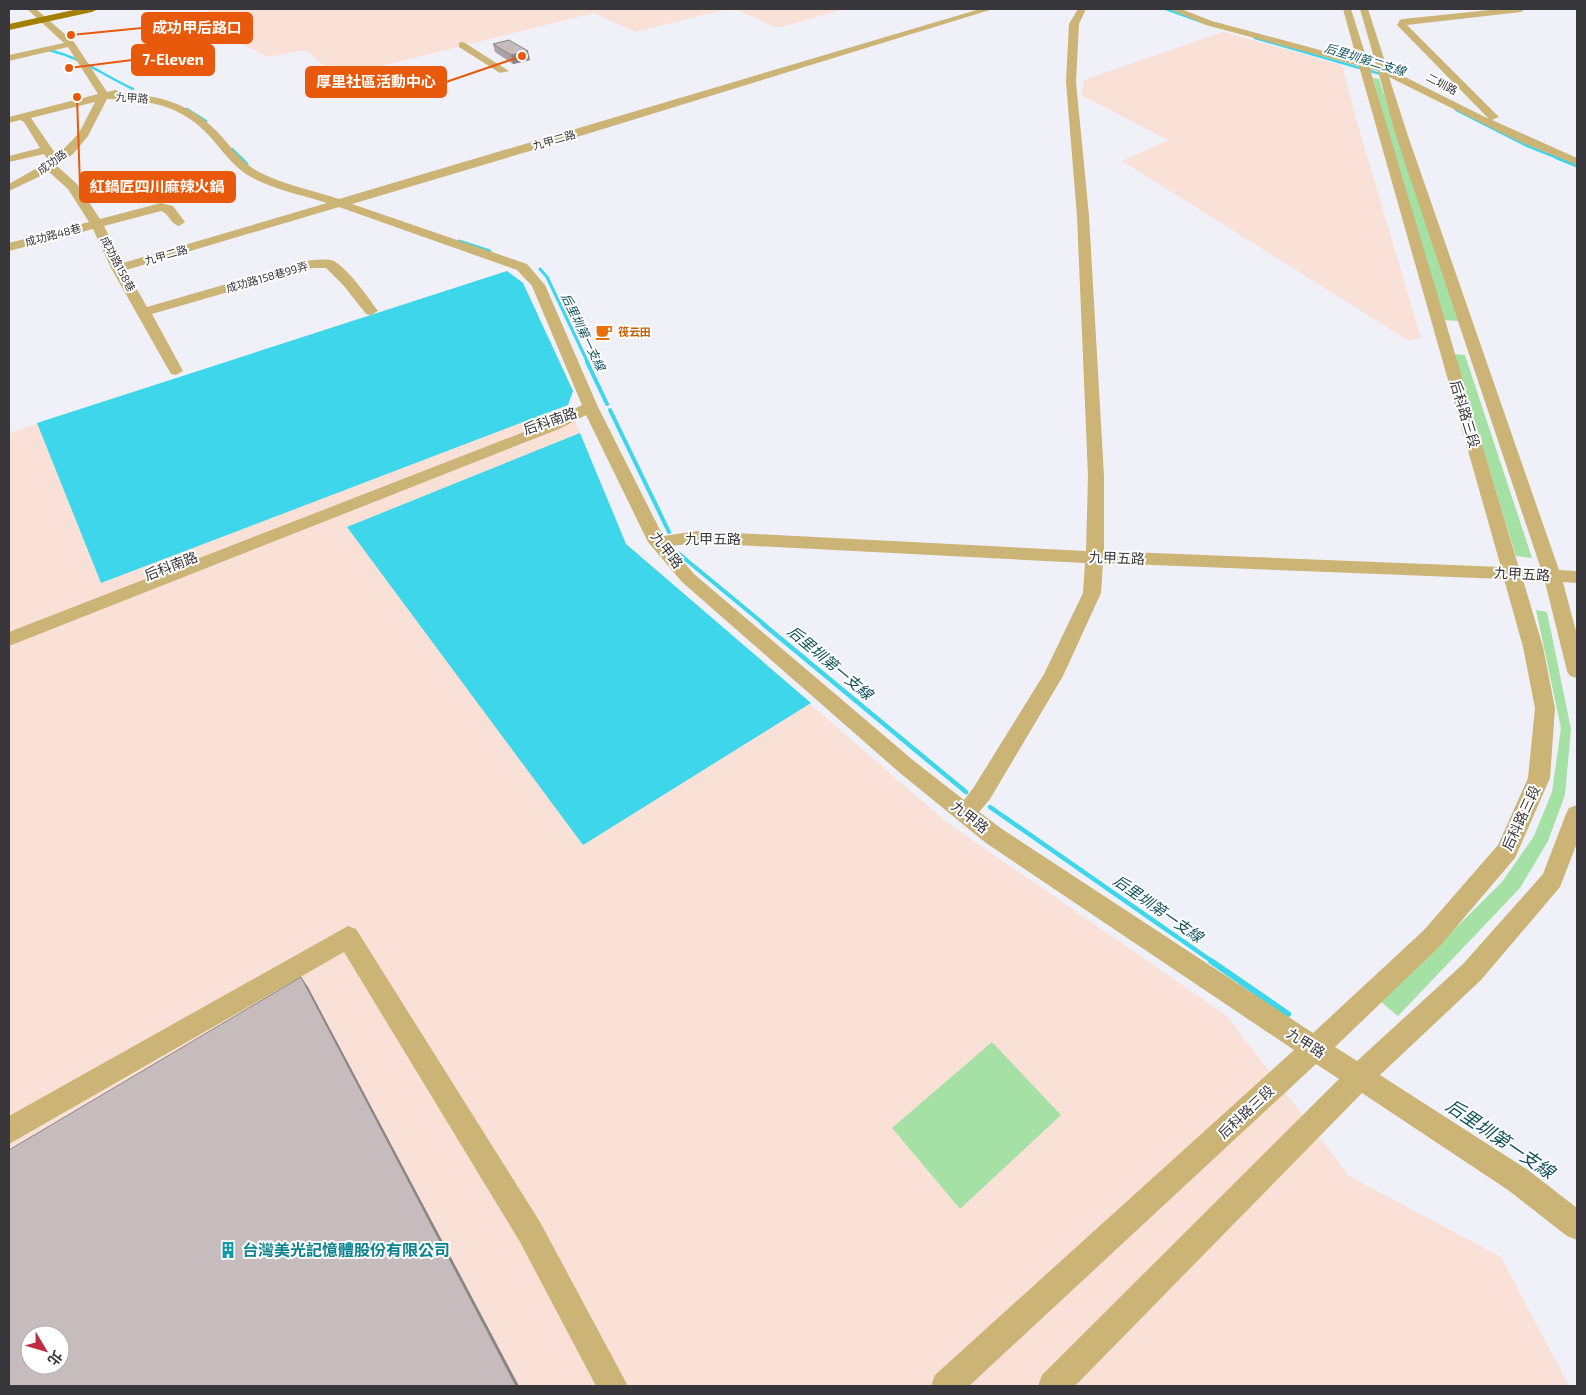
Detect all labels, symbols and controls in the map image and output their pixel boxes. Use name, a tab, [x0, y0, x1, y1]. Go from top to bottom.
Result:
callout: 成功甲后路口	[142, 13, 252, 43]
text: 成功甲后路口	[152, 18, 242, 36]
water label: 后里圳第二支線	[1323, 40, 1409, 79]
callout: 7-Eleven	[132, 45, 214, 75]
text: 7-Eleven	[142, 50, 204, 68]
callout: 厚里社區活動中心	[306, 67, 446, 97]
street label: 二圳路	[1425, 70, 1460, 97]
text: 厚里社區活動中心	[316, 72, 436, 90]
street label: 九甲路	[115, 90, 149, 105]
street label: 九甲二路	[531, 127, 577, 152]
street label: 成功路	[35, 147, 69, 177]
callout: 紅鍋匠四川麻辣火鍋	[80, 172, 235, 202]
text: 紅鍋匠四川麻辣火鍋	[89, 177, 225, 195]
street label: 成功路48巷	[23, 221, 82, 248]
street label: 成功路158巷	[98, 234, 138, 294]
street label: 九甲二路	[143, 242, 189, 267]
street label: 成功路158巷99弄	[224, 259, 309, 294]
water label: 后里圳第一支線	[559, 291, 609, 374]
cafe icon: 筏云田	[594, 322, 614, 342]
place label: 筏云田	[618, 325, 651, 338]
street label: 后科路三段	[1447, 378, 1484, 450]
street label: 后科南路	[521, 403, 579, 438]
street label: 九甲路	[648, 528, 687, 572]
street label: 九甲五路	[685, 530, 741, 547]
street label: 后科南路	[142, 548, 200, 584]
street label: 九甲五路	[1089, 548, 1145, 567]
street label: 九甲五路	[1494, 564, 1550, 583]
water label: 后里圳第一支線	[785, 622, 878, 704]
street label: 后科路三段	[1498, 782, 1543, 853]
street label: 九甲路	[949, 797, 992, 836]
water label: 后里圳第一支線	[1110, 871, 1208, 947]
street label: 九甲路	[1284, 1024, 1329, 1061]
street label: 后科路三段	[1214, 1082, 1277, 1142]
water label: 后里圳第一支線	[1442, 1094, 1561, 1184]
building icon: 台灣美光記憶體股份有限公司	[218, 1240, 238, 1260]
place label: 台灣美光記憶體股份有限公司	[242, 1240, 450, 1259]
north arrow	[20, 1325, 70, 1375]
text: 北	[45, 1348, 67, 1369]

